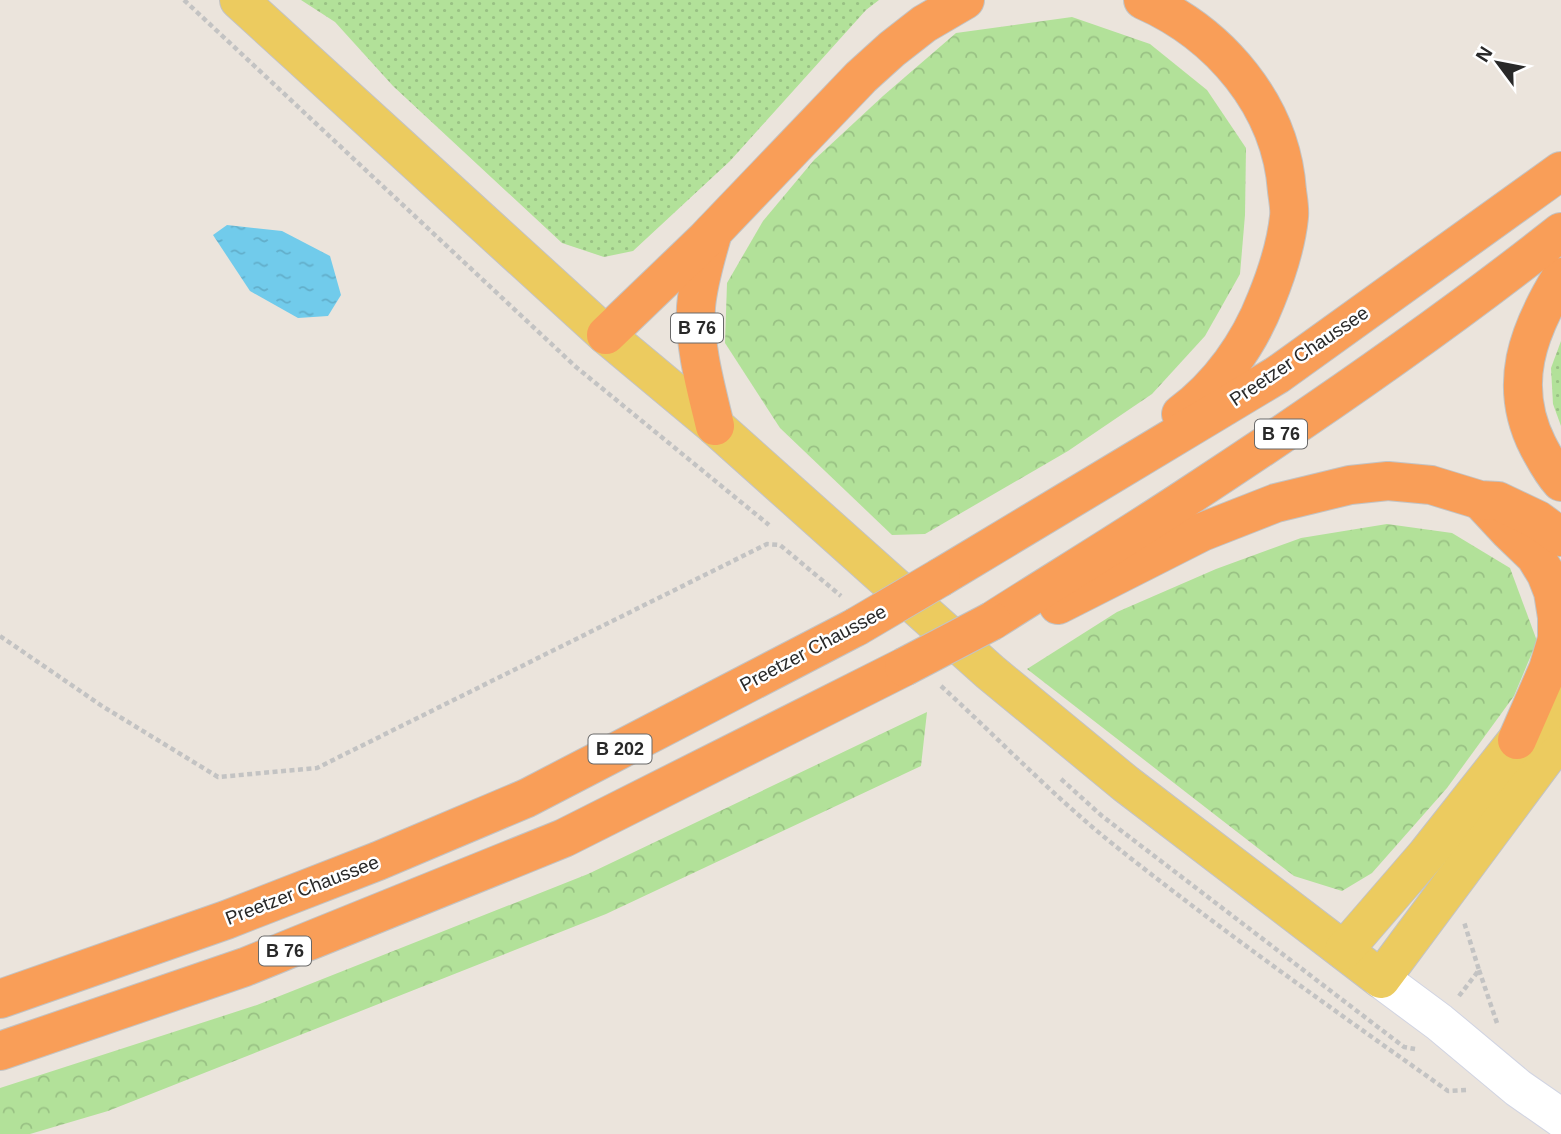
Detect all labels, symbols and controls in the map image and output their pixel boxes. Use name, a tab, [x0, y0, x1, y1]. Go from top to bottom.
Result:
north arrow	[1463, 28, 1533, 98]
text: N	[1471, 43, 1497, 66]
street label: Preetzer Chaussee	[1226, 302, 1372, 410]
road number: B 76	[671, 314, 723, 342]
road number: B 76	[1255, 420, 1307, 448]
street label: Preetzer Chaussee	[736, 601, 890, 695]
road number: B 202	[588, 734, 652, 764]
street label: Preetzer Chaussee	[222, 851, 382, 929]
road number: B 76	[259, 936, 311, 966]

